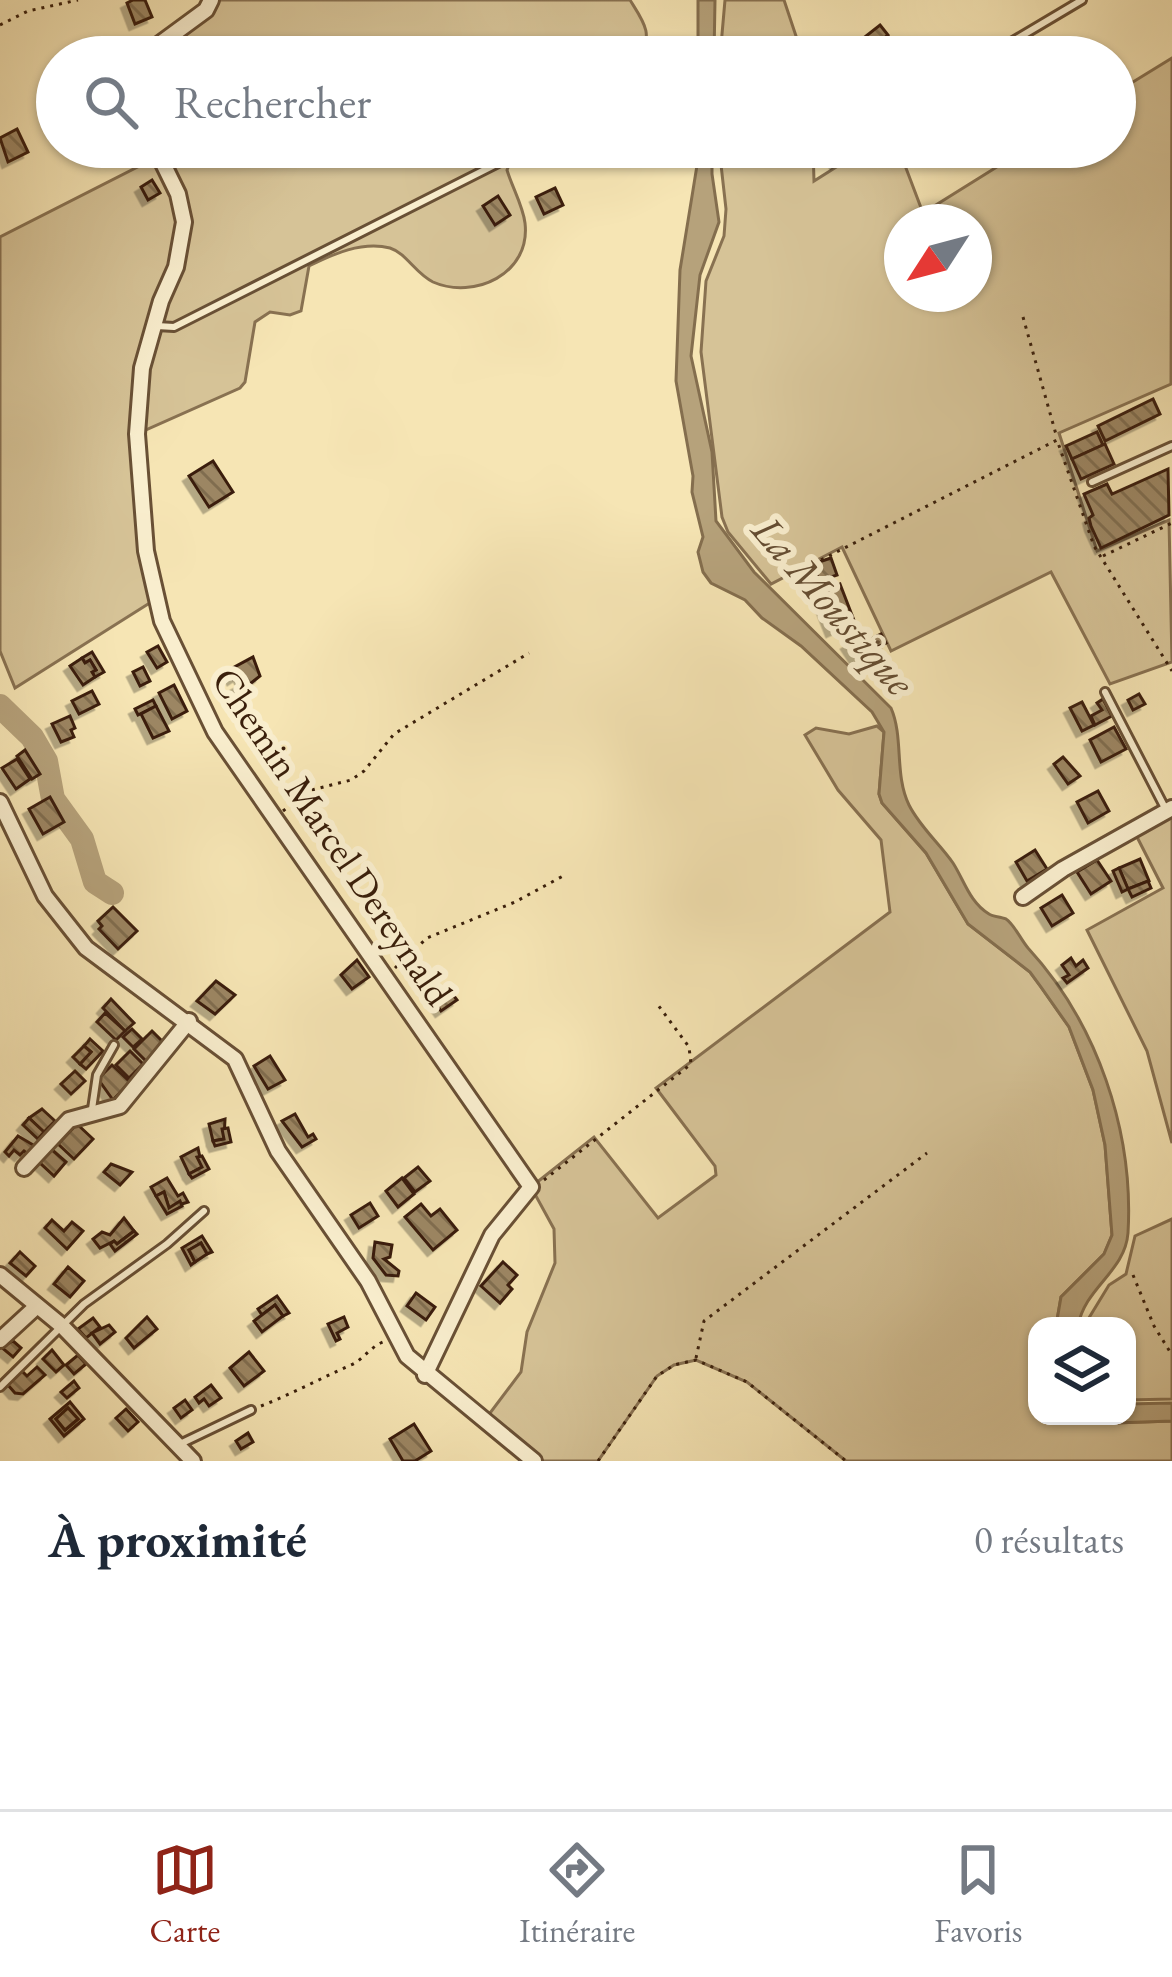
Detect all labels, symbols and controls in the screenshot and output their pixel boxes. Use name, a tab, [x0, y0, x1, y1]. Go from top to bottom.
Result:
search box	[36, 36, 1136, 168]
icon: search	[78, 69, 144, 135]
text: Rechercher	[174, 73, 371, 131]
north arrow	[884, 204, 992, 312]
water label: La Moustique	[739, 503, 928, 708]
street label: Chemin Marcel Dereynald	[200, 658, 465, 1015]
map controls	[1028, 1317, 1136, 1425]
button: layers	[1028, 1317, 1136, 1425]
text: À proximité	[48, 1506, 307, 1572]
text: 0 résultats	[974, 1514, 1124, 1565]
tab: Carte	[149, 1837, 220, 1952]
tab: Itinéraire	[519, 1837, 635, 1952]
tab: Favoris	[934, 1837, 1023, 1952]

